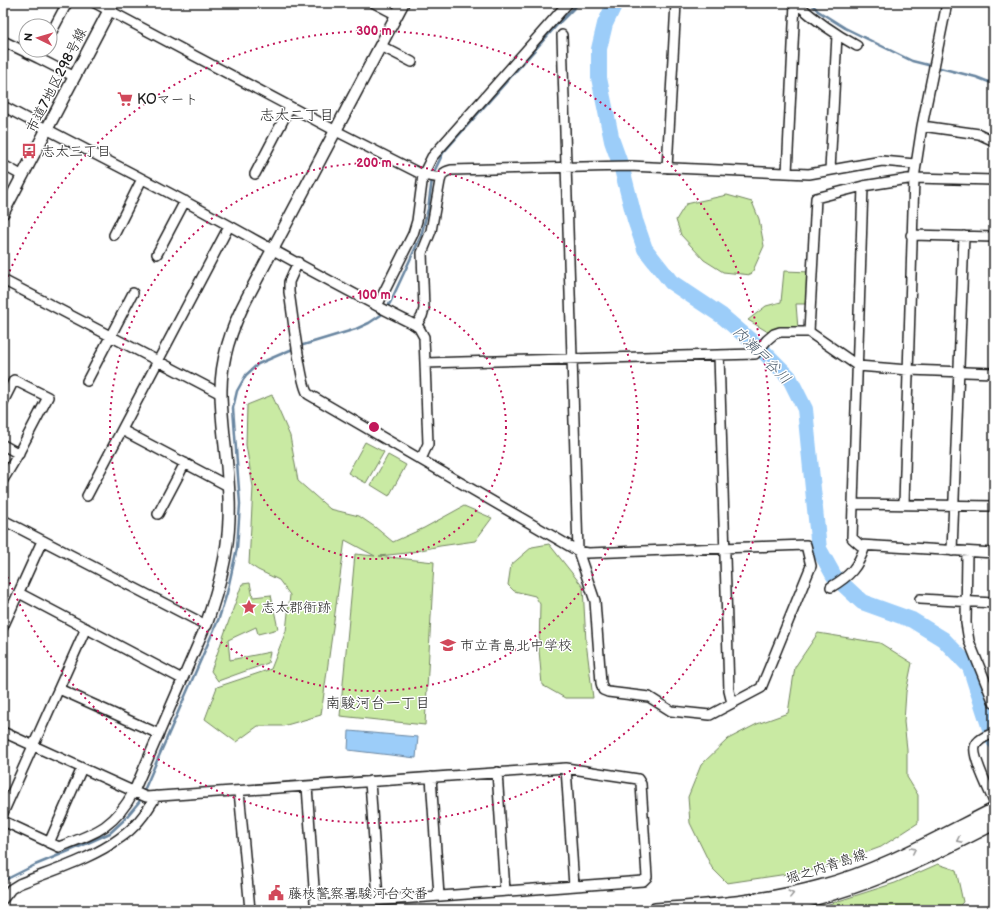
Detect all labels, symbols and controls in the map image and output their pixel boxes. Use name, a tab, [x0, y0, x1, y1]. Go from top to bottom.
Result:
north arrow	[18, 18, 58, 58]
text: 300 m	[356, 24, 392, 39]
street label: 市道7地区298号線	[23, 25, 90, 135]
text: N	[22, 32, 35, 42]
supermarket icon: KOマート	[116, 90, 134, 108]
place label: KOマート	[137, 91, 199, 108]
district label: 志太二丁目	[259, 106, 335, 125]
bus stop icon: 志太三丁目	[20, 142, 38, 160]
place label: 志太三丁目	[41, 143, 111, 160]
text: 200 m	[356, 156, 392, 171]
text: 100 m	[357, 288, 391, 303]
water label: 内瀬戸谷川	[728, 322, 795, 389]
centre of rings	[367, 420, 381, 434]
place icon: 志太郡衙跡	[240, 598, 258, 616]
place label: 志太郡衙跡	[261, 599, 331, 616]
school or university icon: 市立青島北中学校	[439, 636, 457, 654]
place label: 市立青島北中学校	[460, 637, 572, 654]
district label: 南駿河台一丁目	[325, 694, 431, 713]
one-way arrow	[956, 836, 963, 843]
street label: 堀之内青島線	[784, 845, 869, 888]
one-way arrow	[909, 847, 916, 855]
public building icon: 藤枝警察署駿河台交番	[267, 884, 285, 902]
place label: 藤枝警察署駿河台交番	[288, 885, 428, 902]
one-way arrow	[787, 890, 794, 899]

